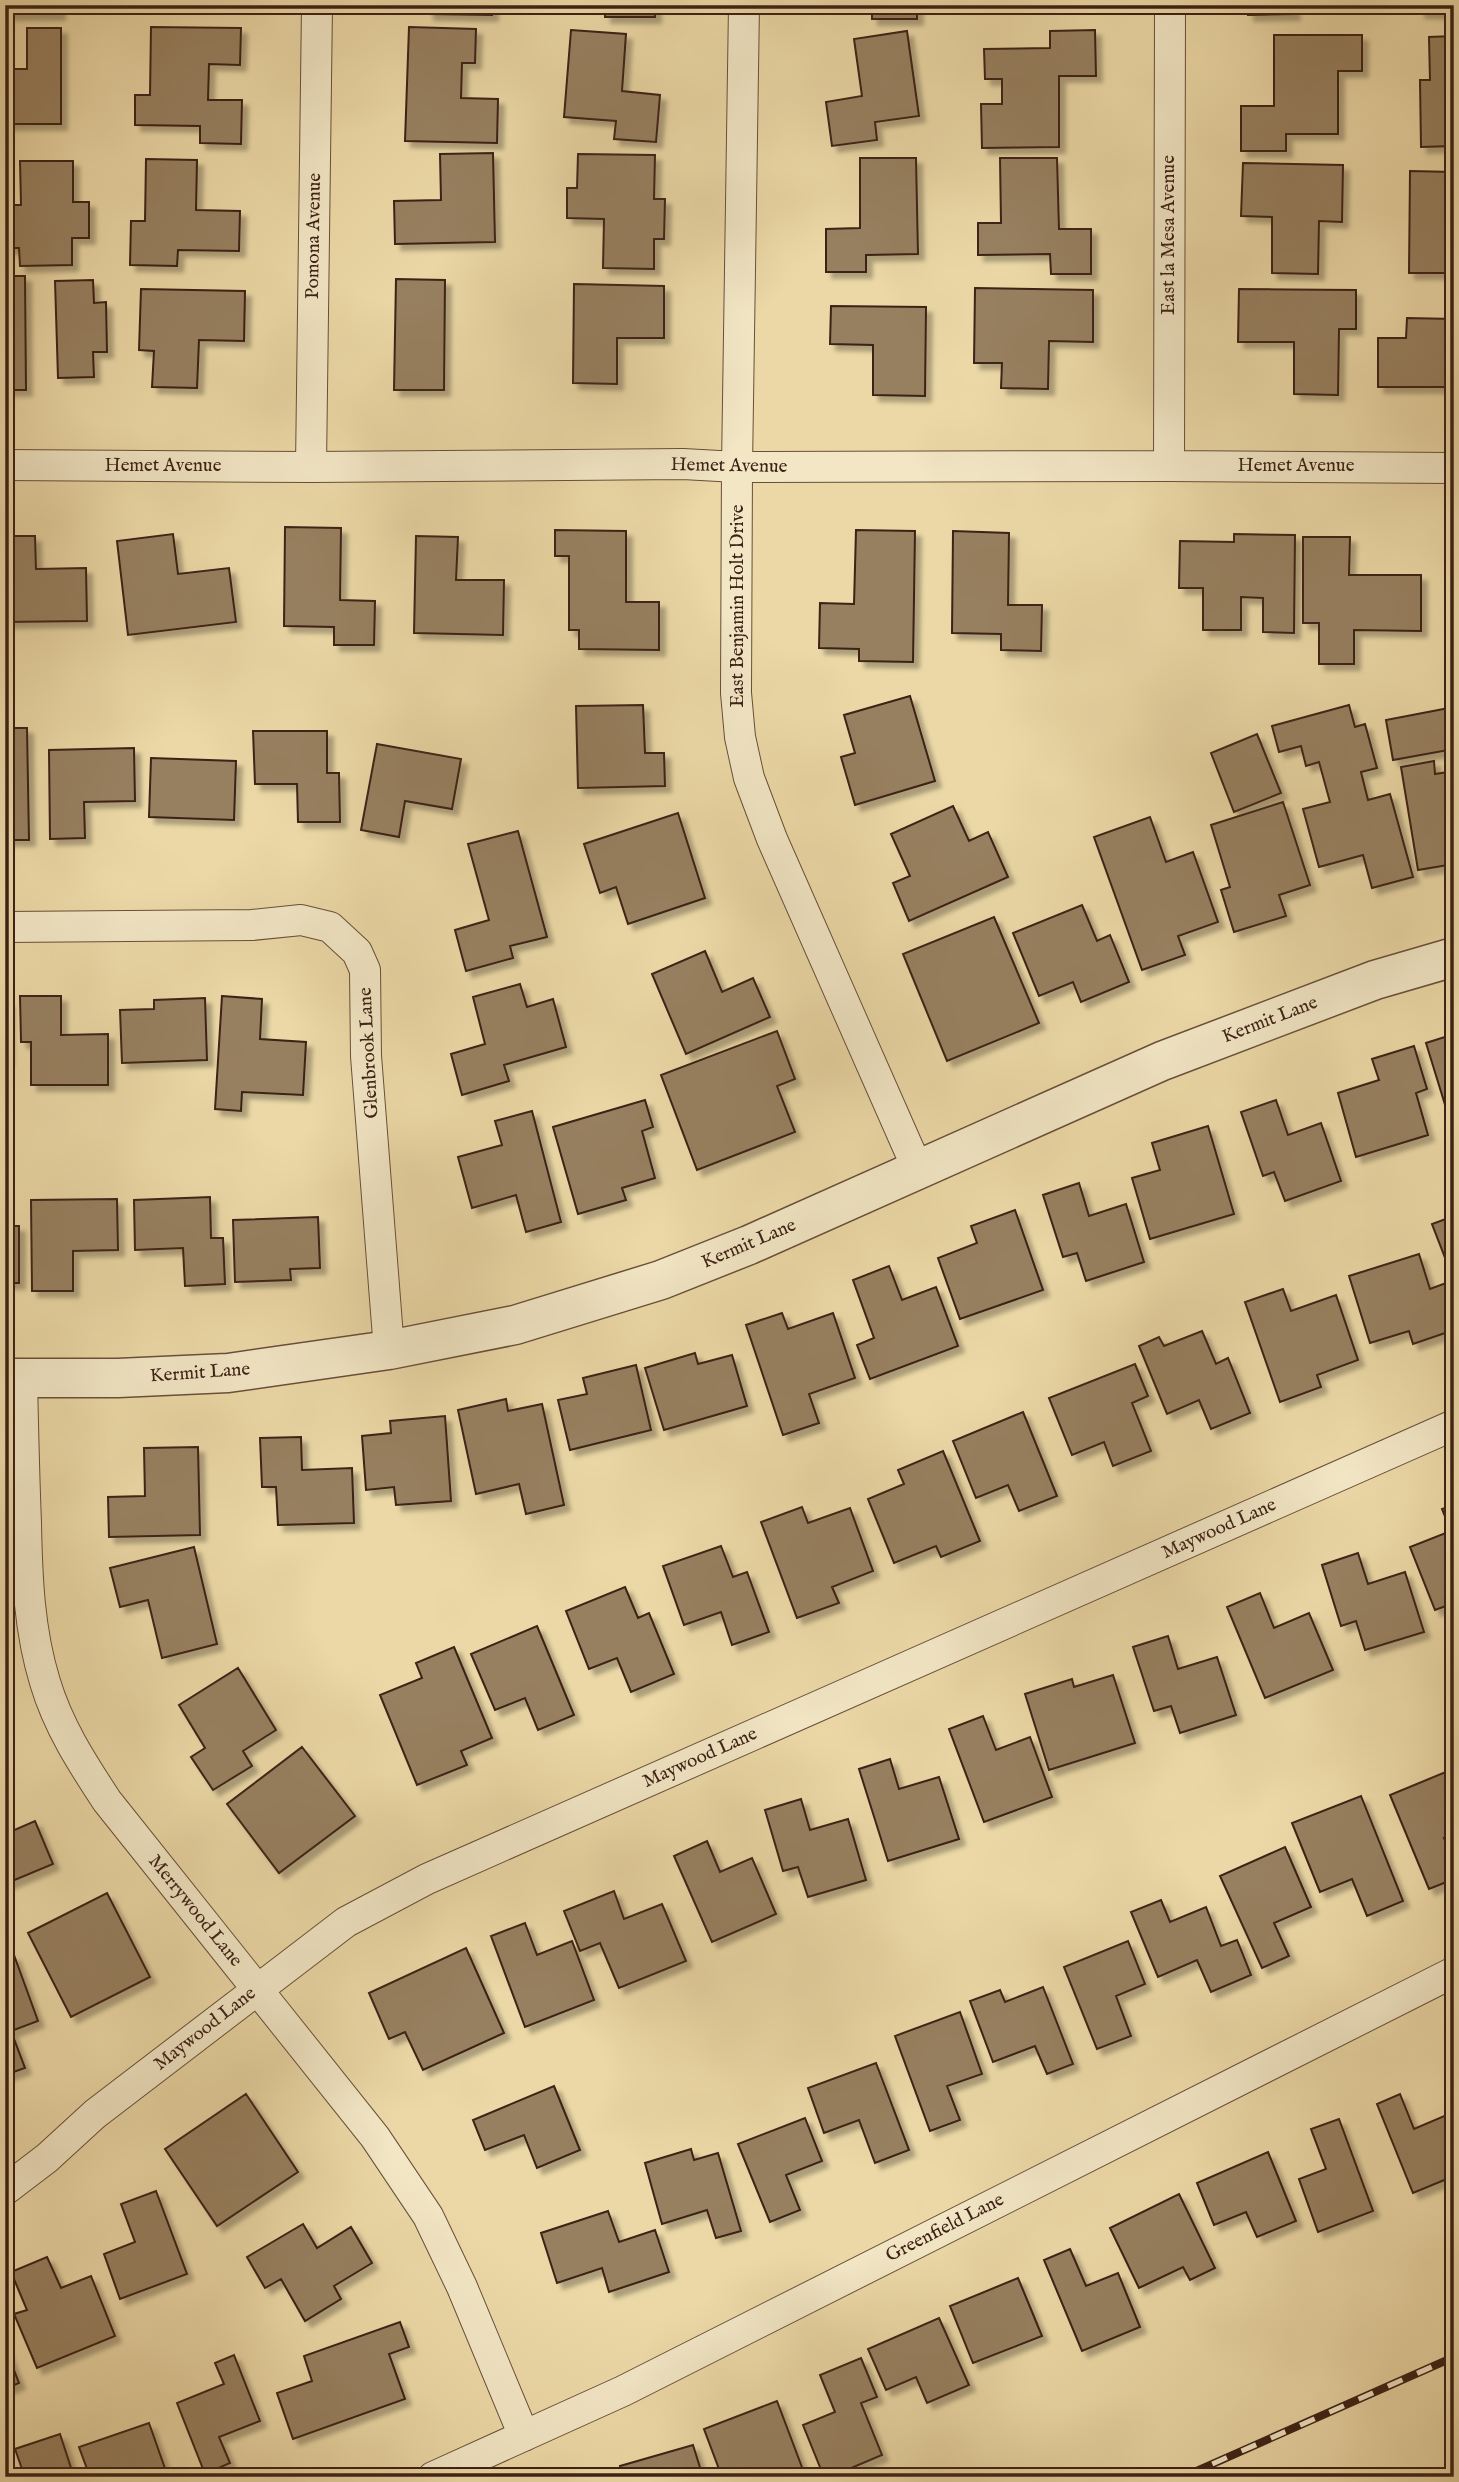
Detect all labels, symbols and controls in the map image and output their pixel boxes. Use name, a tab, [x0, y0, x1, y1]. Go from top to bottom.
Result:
street label: East la Mesa Avenue	[1157, 155, 1181, 315]
street label: Pomona Avenue	[301, 172, 327, 299]
street label: Hemet Avenue	[670, 453, 788, 479]
street label: Hemet Avenue	[105, 454, 222, 478]
street label: Hemet Avenue	[1238, 454, 1355, 478]
street label: East Benjamin Holt Drive	[726, 504, 750, 708]
street label: Glenbrook Lane	[354, 987, 384, 1119]
street label: Kermit Lane	[1219, 991, 1321, 1049]
street label: Kermit Lane	[698, 1213, 800, 1275]
street label: Kermit Lane	[149, 1358, 251, 1388]
street label: Maywood Lane	[1158, 1493, 1280, 1565]
street label: Maywood Lane	[639, 1722, 761, 1794]
street label: Merrywood Lane	[142, 1850, 248, 1972]
street label: Maywood Lane	[149, 1982, 261, 2076]
street label: Greenfield Lane	[882, 2188, 1008, 2268]

